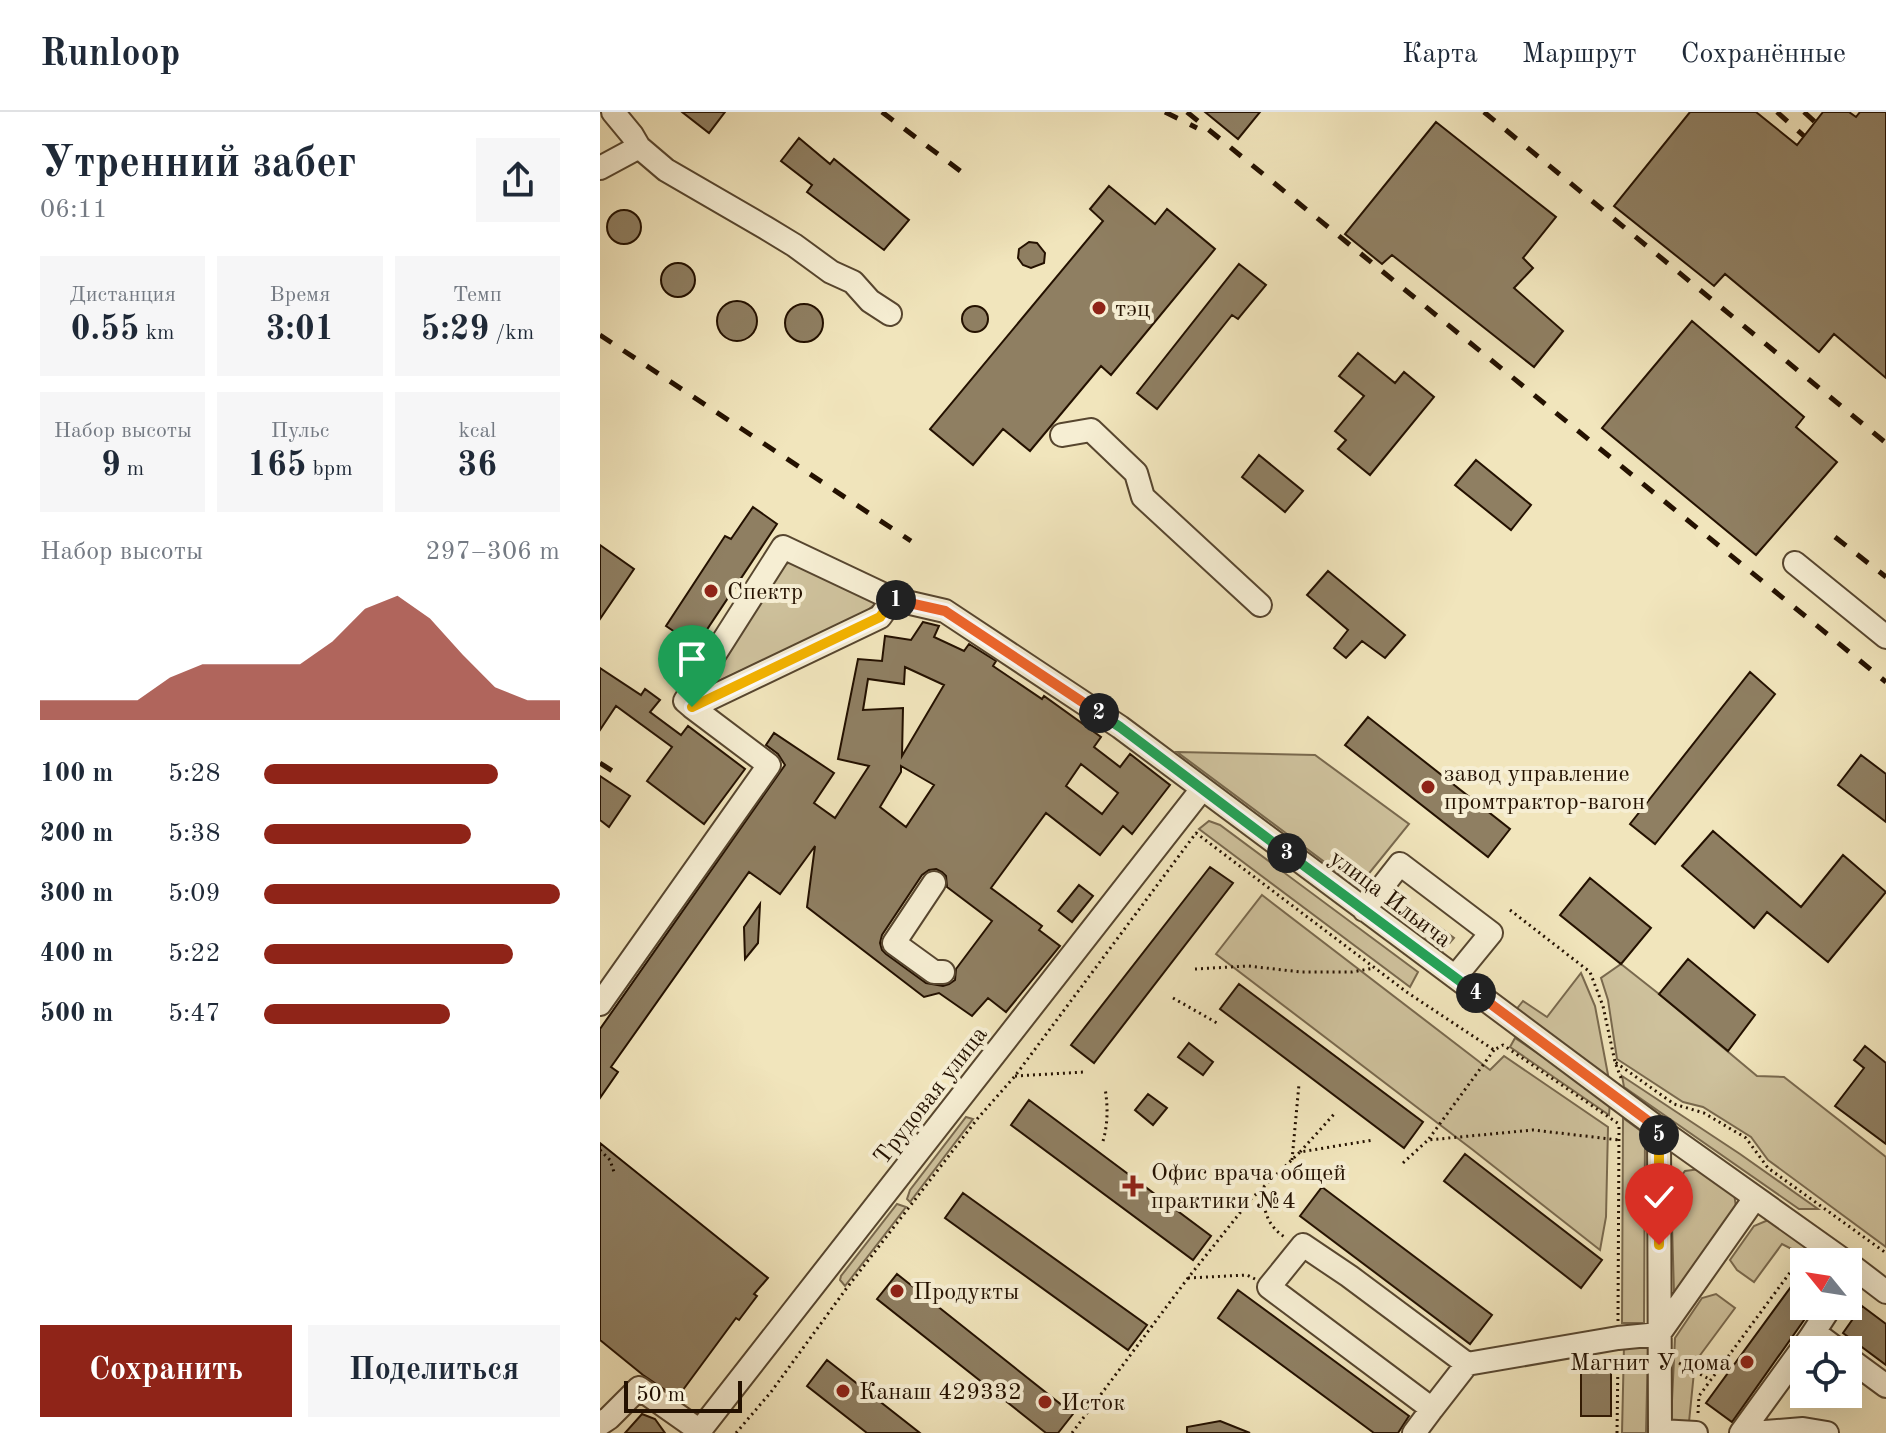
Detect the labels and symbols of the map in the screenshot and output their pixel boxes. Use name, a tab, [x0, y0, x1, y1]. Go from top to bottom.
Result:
place label: тэц	[1115, 298, 1150, 322]
marker: тэц	[1090, 299, 1108, 317]
pin: 1	[876, 580, 916, 620]
place label: Спектр	[727, 581, 803, 605]
marker: Спектр	[702, 582, 720, 600]
pin	[658, 625, 726, 707]
pin: 2	[1079, 693, 1119, 733]
place label: завод управление промтрактор-вагон	[1444, 763, 1645, 815]
marker: завод управление промтрактор-вагон	[1419, 778, 1437, 796]
pin: 3	[1267, 833, 1307, 873]
street label: улица Ильича	[1325, 846, 1455, 953]
pin: 4	[1456, 973, 1496, 1013]
street label: Трудовая улица	[870, 1022, 993, 1170]
pin: 5	[1639, 1115, 1679, 1155]
place label: Офис врача общей практики №4	[1151, 1162, 1346, 1214]
pin	[1625, 1163, 1693, 1245]
marker: Офис врача общей практики №4	[1122, 1175, 1144, 1197]
north arrow	[1790, 1248, 1862, 1320]
place label: Продукты	[913, 1281, 1019, 1305]
marker: Продукты	[888, 1282, 906, 1300]
place label: Магнит У дома	[1570, 1352, 1731, 1376]
marker: Магнит У дома	[1738, 1353, 1756, 1371]
scale bar	[624, 1377, 742, 1413]
place label: Канаш 429332	[859, 1381, 1022, 1405]
marker: Канаш 429332	[834, 1382, 852, 1400]
place label: Исток	[1061, 1392, 1125, 1416]
marker: Исток	[1036, 1393, 1054, 1411]

